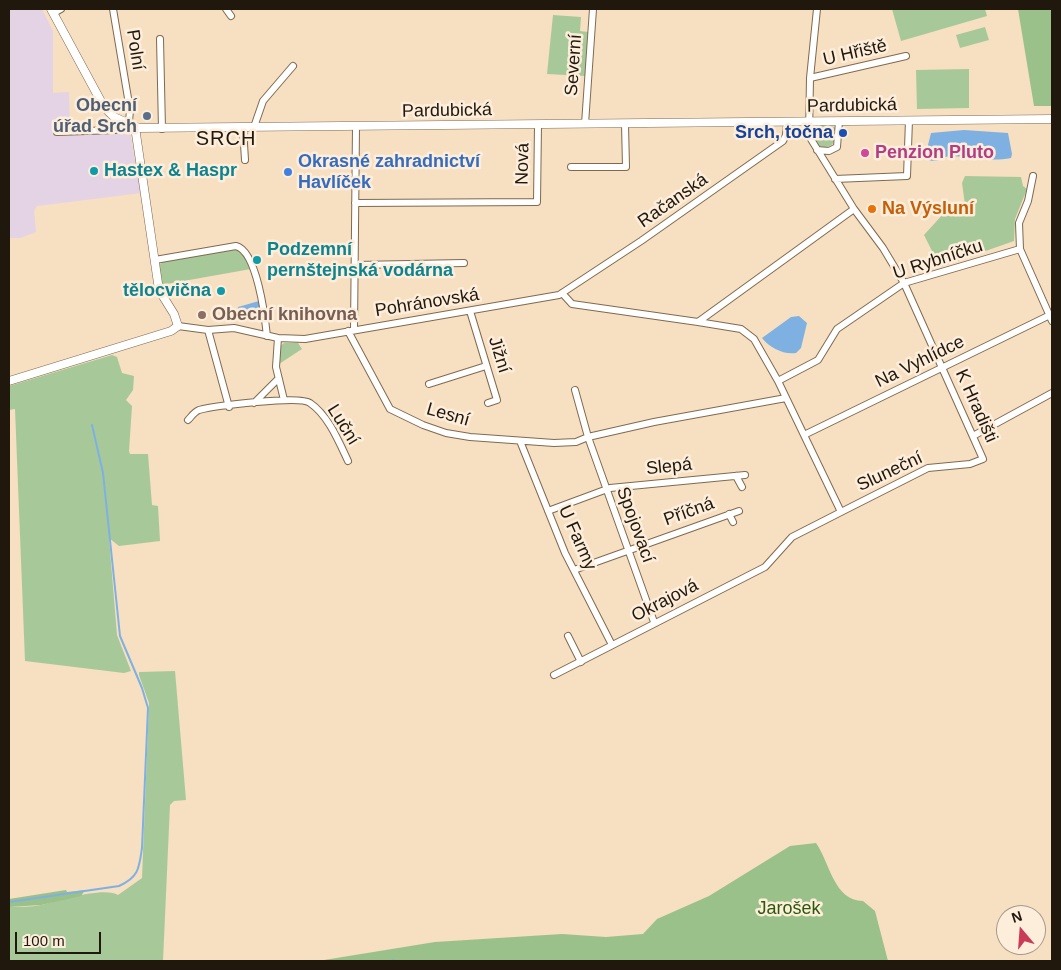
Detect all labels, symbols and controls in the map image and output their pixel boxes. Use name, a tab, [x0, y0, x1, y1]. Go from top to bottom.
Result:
street label: Polní	[121, 28, 149, 72]
street label: Severní	[561, 33, 587, 97]
street label: U Hřiště	[821, 35, 889, 71]
street label: Pardubická	[807, 94, 897, 118]
place label: Obecní úřad Srch	[53, 95, 137, 138]
street label: Pardubická	[402, 99, 492, 123]
marker: Obecní úřad Srch	[141, 110, 153, 122]
place label: Srch, točna	[735, 122, 833, 144]
district label: SRCH	[195, 127, 257, 151]
marker: Srch, točna	[837, 127, 849, 139]
place label: Penzion Pluto	[875, 142, 994, 164]
street label: Nová	[512, 143, 534, 185]
marker: Penzion Pluto	[859, 147, 871, 159]
place label: Okrasné zahradnictví Havlíček	[298, 151, 480, 193]
place label: Hastex & Haspr	[104, 160, 237, 182]
marker: Hastex & Haspr	[88, 165, 100, 177]
marker: Okrasné zahradnictví Havlíček	[282, 166, 294, 178]
street label: Račanská	[634, 169, 712, 233]
place label: Na Výsluní	[882, 198, 974, 220]
marker: Na Výsluní	[866, 203, 878, 215]
street label: U Rybníčku	[890, 235, 986, 285]
place label: Podzemní pernštejnská vodárna	[267, 239, 453, 282]
marker: Podzemní pernštejnská vodárna	[251, 254, 263, 266]
place label: tělocvična	[123, 280, 211, 302]
street label: Pohránovská	[373, 284, 481, 322]
marker: tělocvična	[215, 285, 227, 297]
place label: Obecní knihovna	[212, 304, 357, 326]
marker: Obecní knihovna	[196, 309, 208, 321]
street label: Na Vyhlídce	[872, 331, 968, 393]
street label: Jižní	[483, 334, 515, 376]
street label: K Hradišti	[950, 366, 1002, 446]
street label: Lesní	[424, 399, 472, 431]
street label: Luční	[322, 401, 364, 449]
street label: Sluneční	[854, 447, 926, 497]
street label: Slepá	[645, 454, 693, 480]
street label: Spojovací	[611, 484, 659, 566]
street label: Příčná	[661, 493, 717, 531]
street label: U Farmy	[553, 502, 601, 574]
street label: Okrajová	[628, 575, 702, 627]
park label: Jarošek	[757, 898, 821, 920]
north arrow	[996, 905, 1046, 955]
text: N	[1009, 908, 1024, 926]
scale bar	[18, 922, 104, 954]
text: 100 m	[23, 932, 65, 949]

